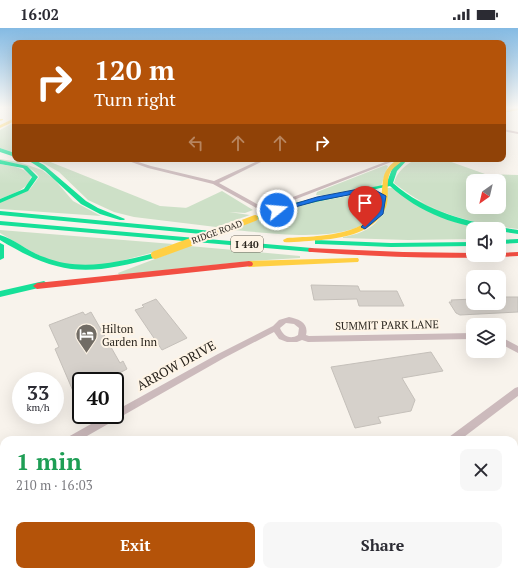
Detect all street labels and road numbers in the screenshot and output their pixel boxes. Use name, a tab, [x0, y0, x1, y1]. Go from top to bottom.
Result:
street label: RIDGE ROAD	[190, 217, 244, 247]
road number: I 440	[231, 236, 263, 252]
street label: SUMMIT PARK LANE	[335, 317, 439, 333]
street label: ARROW DRIVE	[133, 336, 219, 394]

